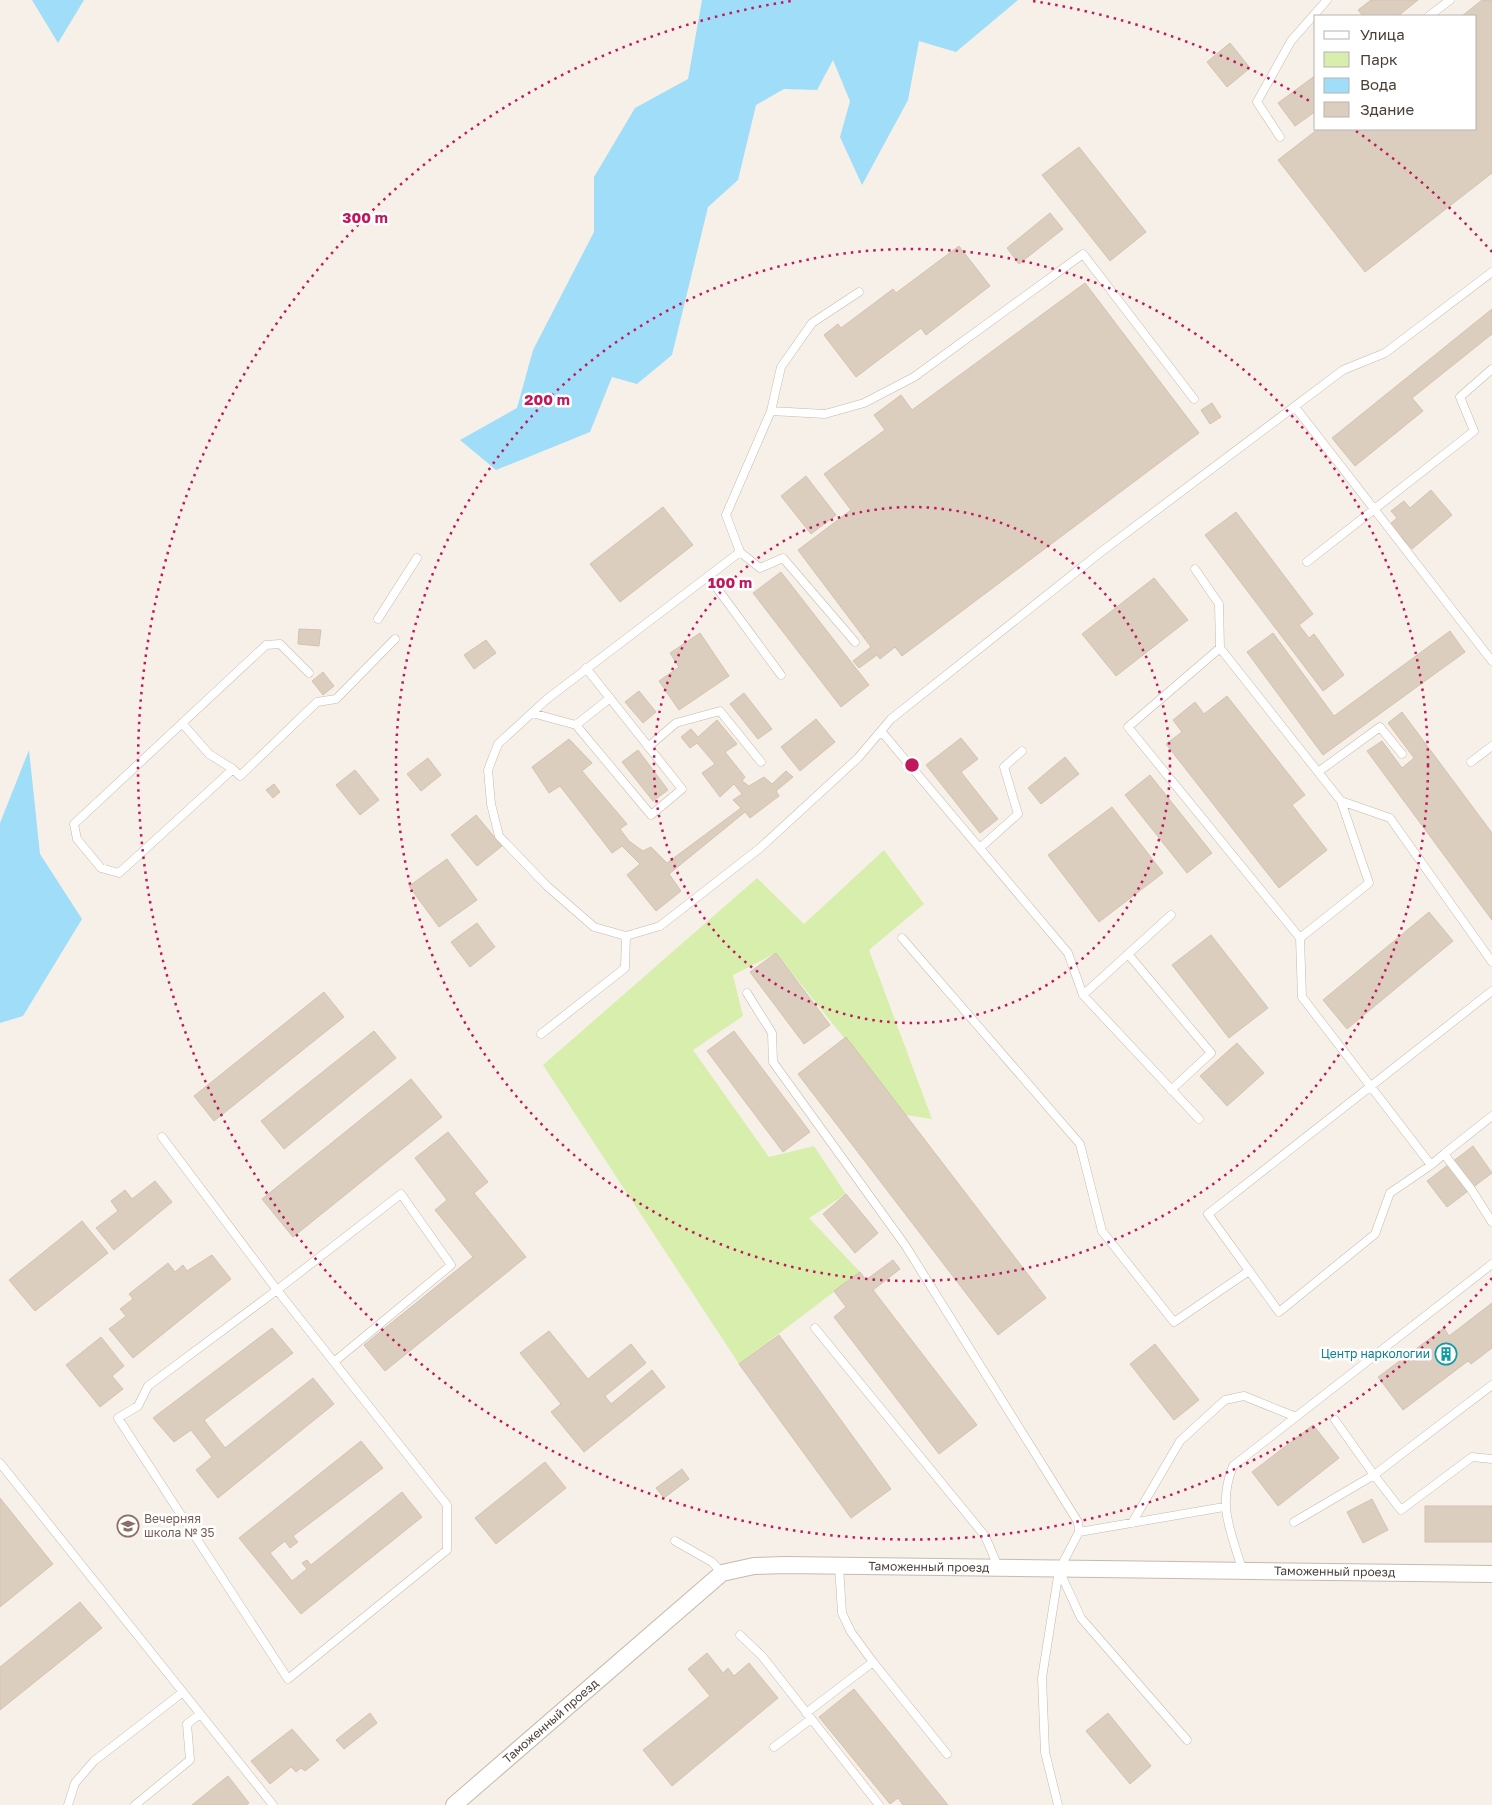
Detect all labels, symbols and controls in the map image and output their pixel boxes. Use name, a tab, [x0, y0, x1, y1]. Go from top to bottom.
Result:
legend	[1314, 15, 1477, 130]
text: Улица	[1360, 25, 1405, 43]
text: Парк	[1360, 50, 1398, 68]
text: Вода	[1360, 75, 1397, 93]
text: Здание	[1360, 100, 1414, 118]
text: 300 m	[342, 208, 388, 226]
text: 200 m	[524, 390, 570, 408]
text: 100 m	[708, 573, 752, 591]
centre of rings	[903, 756, 921, 774]
building icon: Центр наркологии	[1434, 1342, 1458, 1366]
place label: Центр наркологии	[1321, 1346, 1430, 1361]
place label: Вечерняя школа № 35	[144, 1511, 214, 1540]
school or university icon: Вечерняя школа № 35	[116, 1514, 140, 1538]
street label: Таможенный проезд	[868, 1558, 990, 1575]
street label: Таможенный проезд	[1274, 1563, 1395, 1580]
street label: Таможенный проезд	[500, 1676, 601, 1766]

